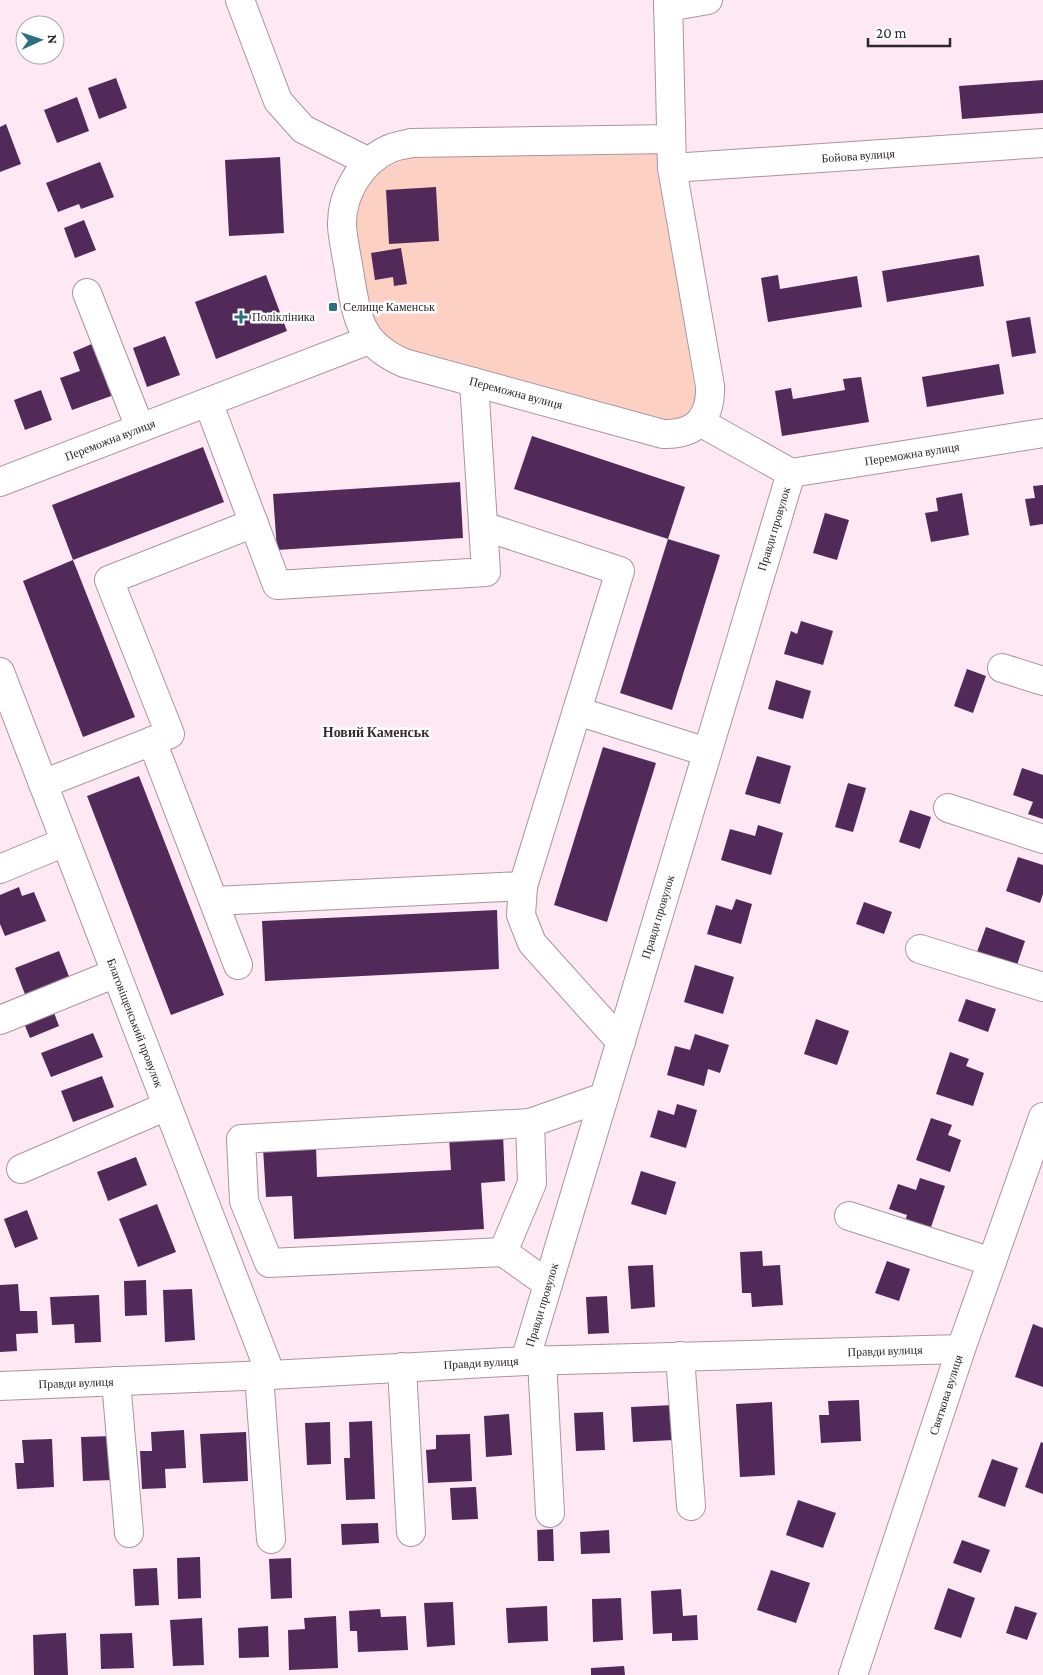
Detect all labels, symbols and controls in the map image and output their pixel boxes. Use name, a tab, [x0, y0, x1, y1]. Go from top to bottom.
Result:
north arrow	[15, 15, 65, 65]
scale bar	[868, 15, 950, 47]
text: 20 m	[876, 25, 907, 41]
text: N	[45, 34, 61, 45]
street label: Бойова вулиця	[821, 146, 896, 166]
place label: Селище Каменськ	[343, 300, 435, 314]
marker: Селище Каменськ	[327, 301, 339, 313]
marker: Полікліника	[234, 310, 248, 324]
place label: Полікліника	[252, 310, 315, 324]
street label: Переможна вулиця	[468, 374, 565, 412]
street label: Переможна вулиця	[63, 416, 158, 464]
street label: Переможна вулиця	[864, 440, 961, 468]
street label: Правди провулок	[755, 485, 793, 573]
district label: Новий Каменськ	[323, 724, 430, 740]
street label: Правди провулок	[639, 873, 677, 961]
street label: Благовіщенський провулок	[104, 956, 166, 1090]
street label: Правди провулок	[523, 1261, 561, 1349]
street label: Правди вулиця	[847, 1343, 923, 1359]
street label: Святкова вулиця	[926, 1353, 966, 1437]
street label: Правди вулиця	[443, 1354, 519, 1372]
street label: Правди вулиця	[38, 1375, 114, 1391]

